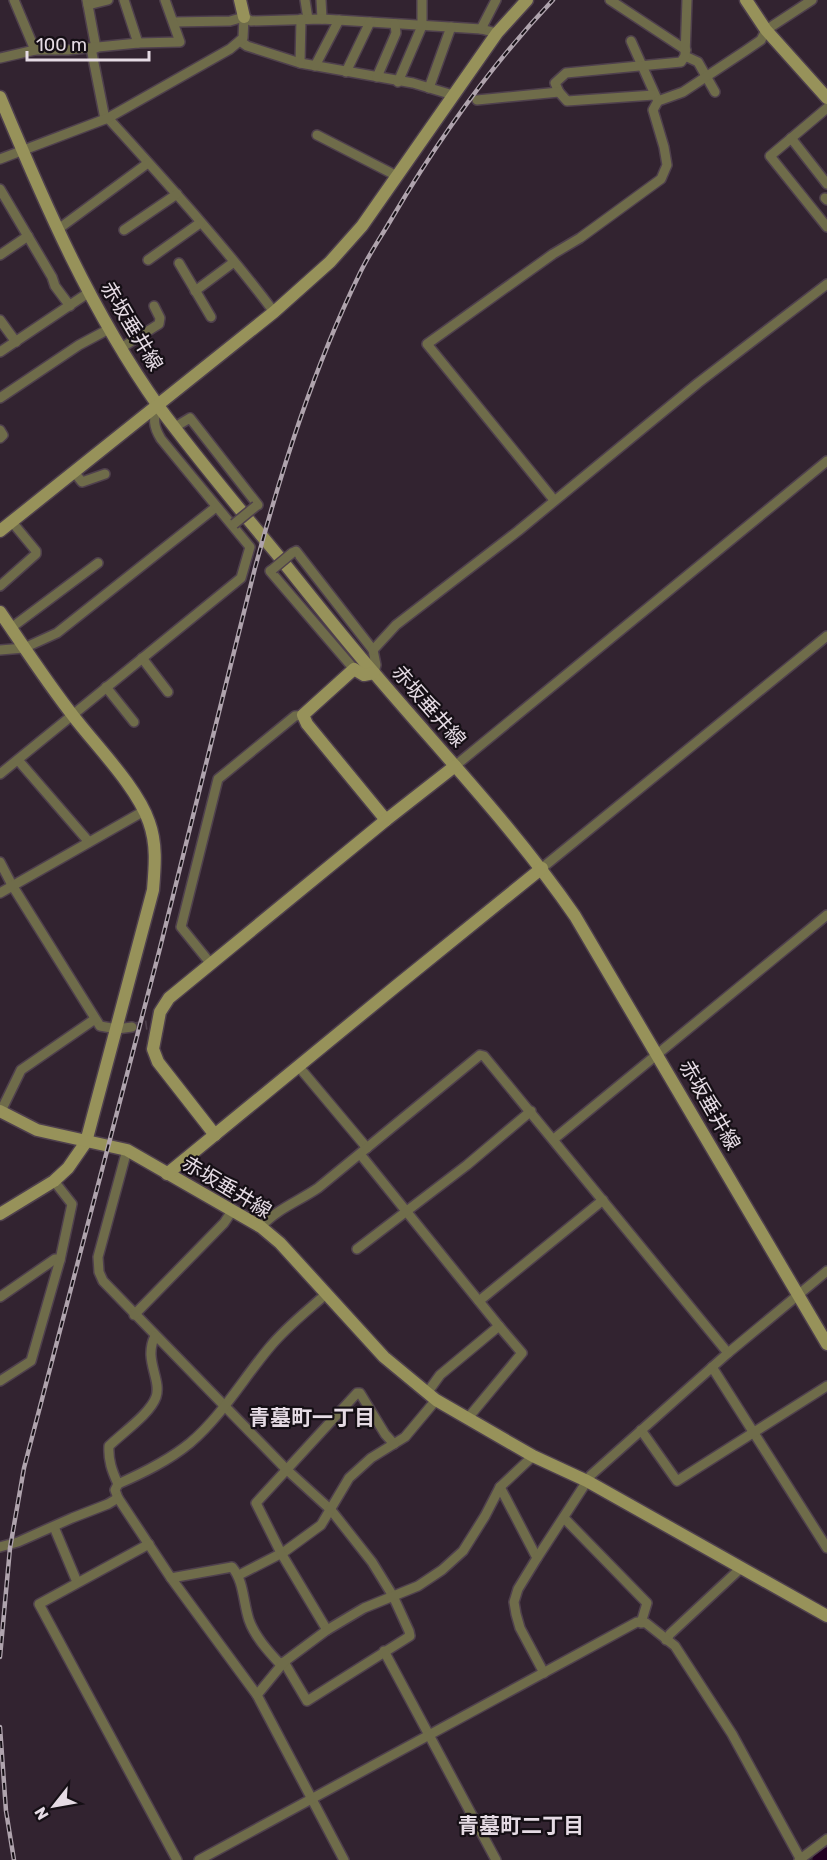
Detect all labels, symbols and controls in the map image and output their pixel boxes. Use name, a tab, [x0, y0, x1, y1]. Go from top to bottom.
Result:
scale bar	[27, 24, 148, 62]
text: 100 m	[36, 34, 87, 56]
street label: 赤坂垂井線	[96, 277, 168, 375]
street label: 赤坂垂井線	[387, 660, 471, 752]
street label: 赤坂垂井線	[675, 1056, 745, 1154]
street label: 赤坂垂井線	[178, 1151, 276, 1223]
district label: 青墓町一丁目	[249, 1405, 375, 1430]
north arrow	[24, 1776, 84, 1836]
text: N	[30, 1804, 53, 1823]
district label: 青墓町二丁目	[458, 1813, 584, 1838]

